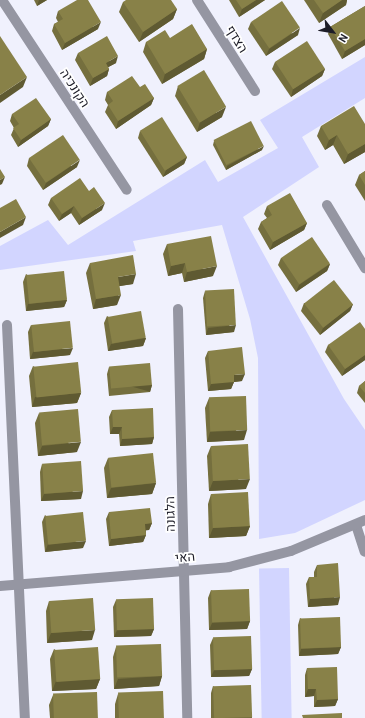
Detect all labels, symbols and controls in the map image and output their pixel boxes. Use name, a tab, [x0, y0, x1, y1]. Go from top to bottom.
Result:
north arrow	[313, 12, 353, 52]
street label: הצדף	[223, 22, 251, 56]
text: N	[336, 32, 351, 45]
street label: הקונכיה	[57, 66, 93, 110]
street label: הלגונה	[162, 496, 178, 532]
street label: האי	[174, 548, 196, 566]

